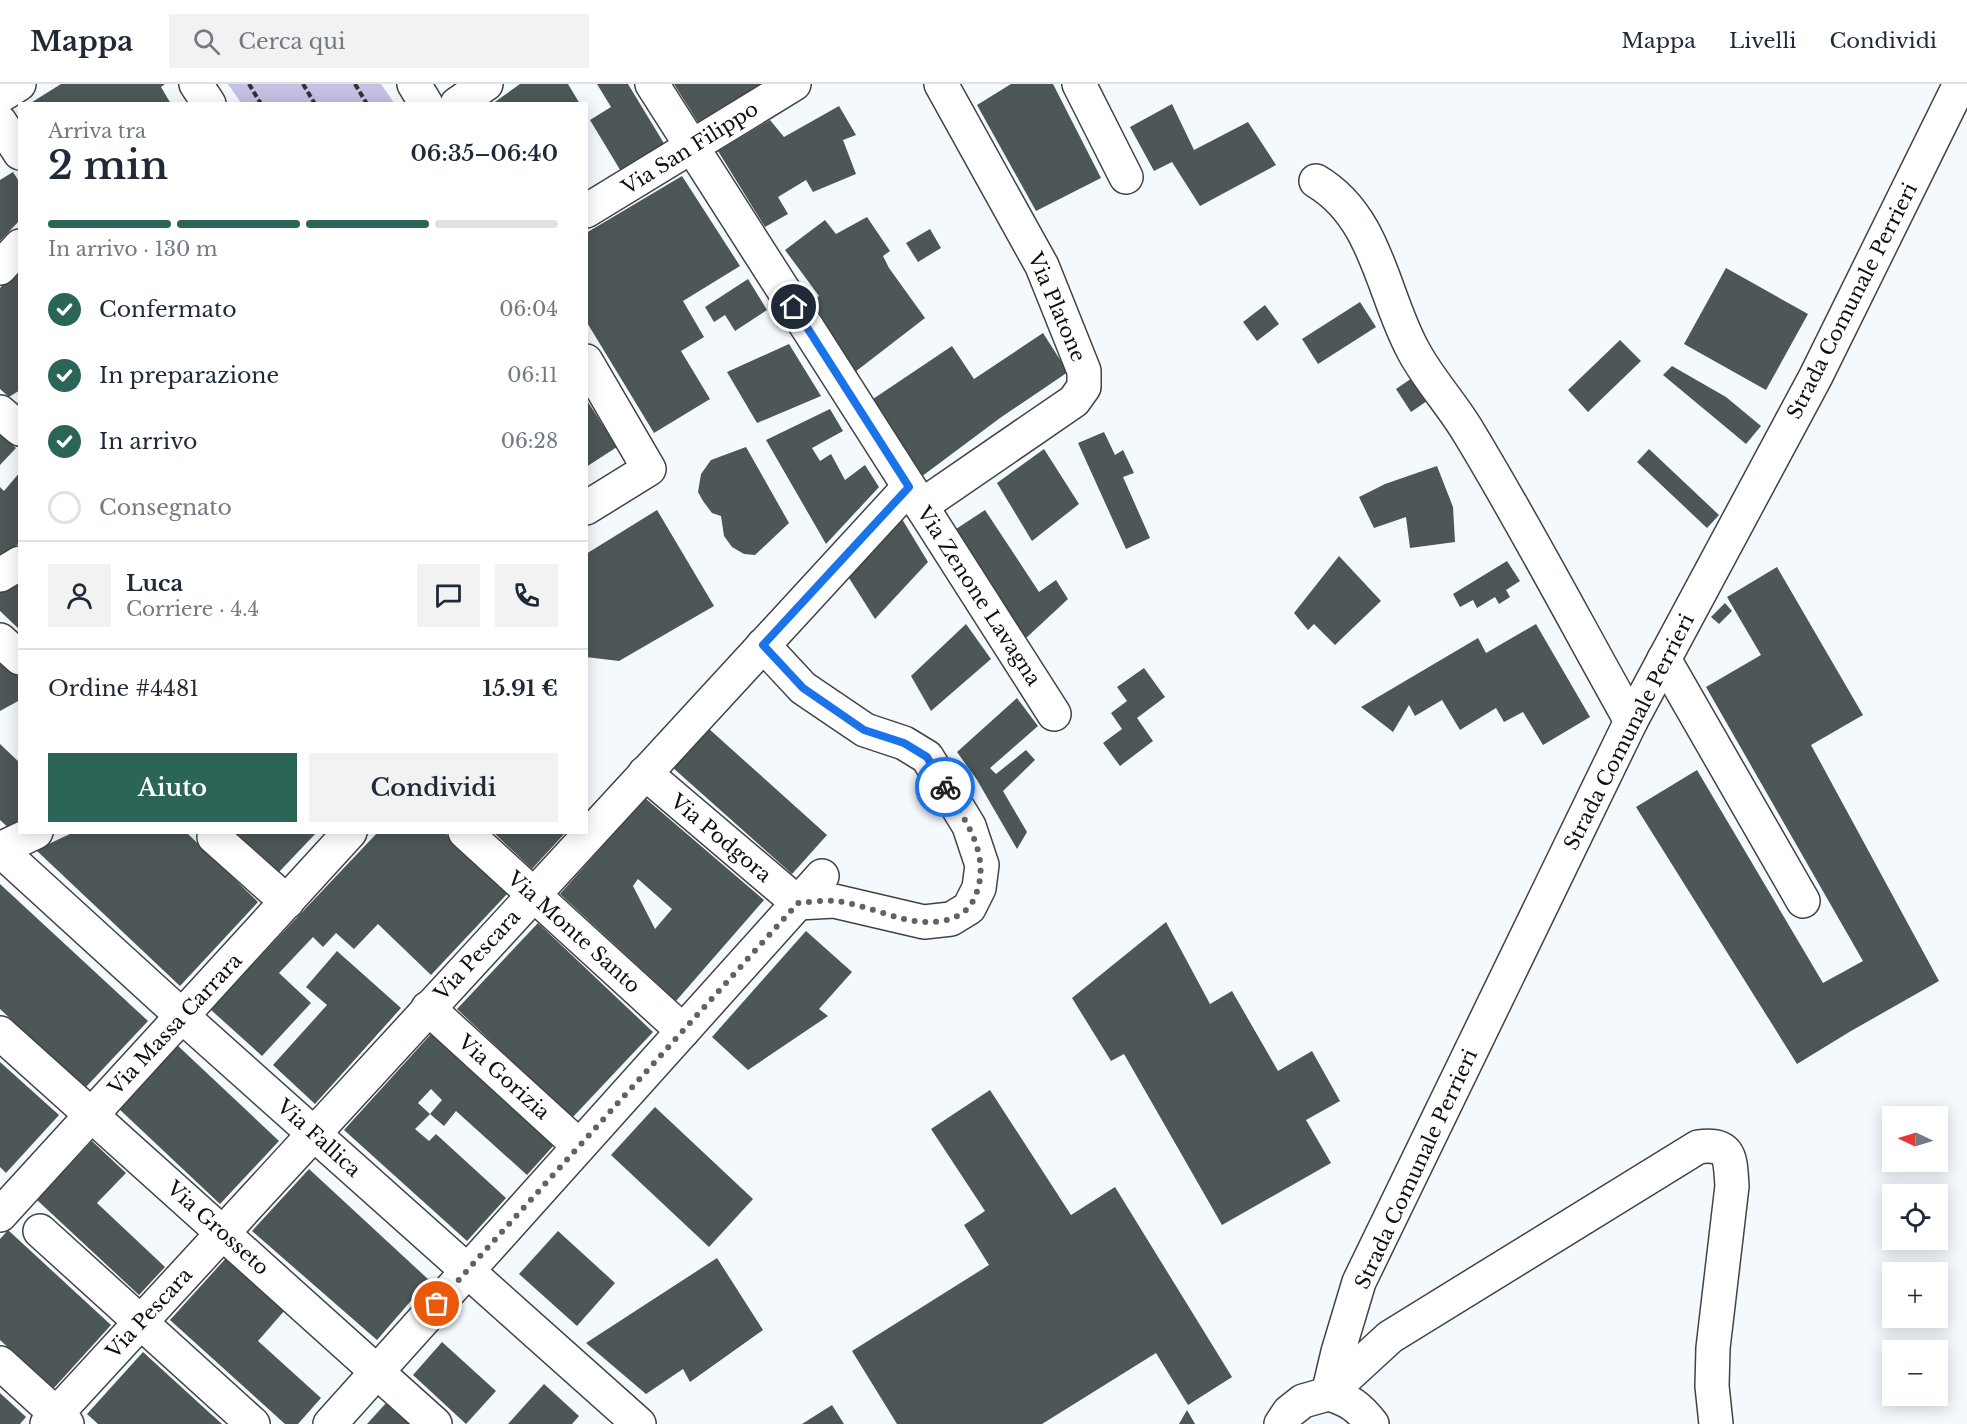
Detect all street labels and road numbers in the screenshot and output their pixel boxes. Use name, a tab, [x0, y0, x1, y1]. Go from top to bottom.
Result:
street label: Via San Filippo	[617, 96, 763, 200]
street label: Strada Comunale Perrieri	[1782, 179, 1922, 423]
street label: Via Platone	[1023, 248, 1091, 365]
street label: Via Zenone Lavagna	[912, 501, 1046, 691]
street label: Strada Comunale Perrieri	[1559, 610, 1699, 854]
street label: Via Podgora	[665, 788, 777, 888]
street label: Via Monte Santo	[502, 865, 645, 998]
street label: Via Pescara	[428, 904, 526, 1006]
street label: Via Massa Carrara	[103, 948, 247, 1100]
street label: Via Gorizia	[453, 1029, 555, 1125]
street label: Strada Comunale Perrieri	[1350, 1045, 1482, 1293]
street label: Via Fallica	[271, 1094, 366, 1182]
street label: Via Grosseto	[161, 1175, 274, 1280]
street label: Via Pescara	[100, 1262, 198, 1364]

